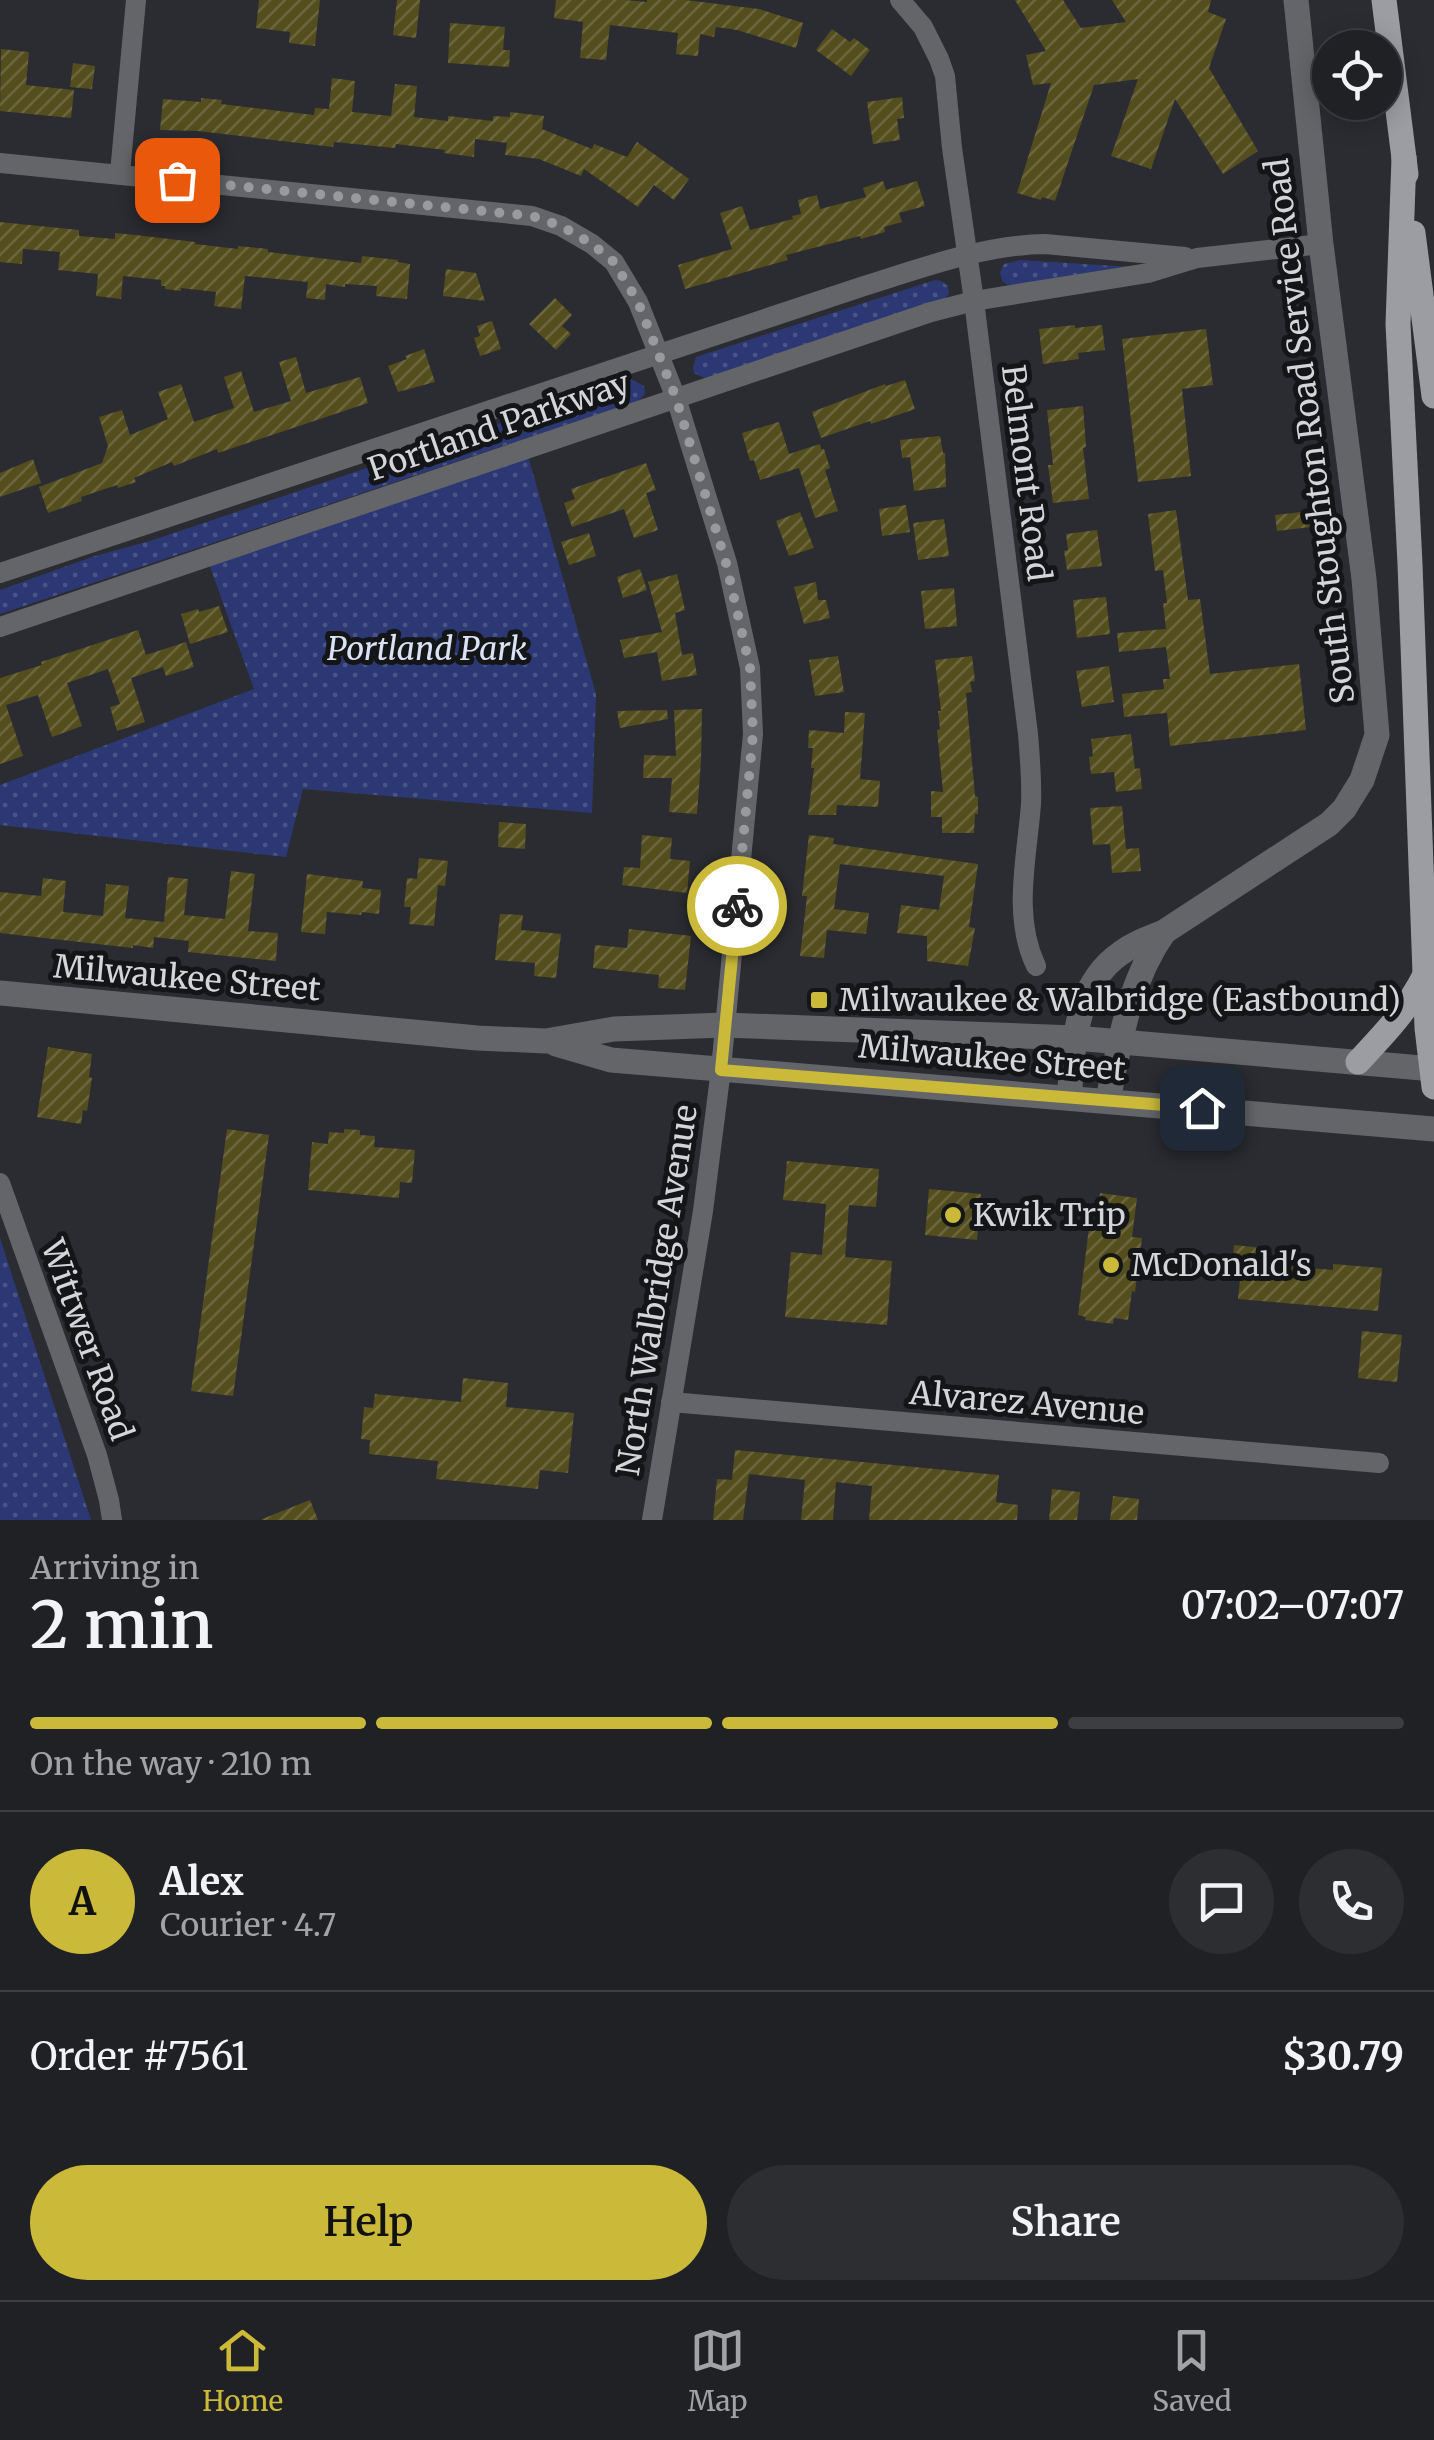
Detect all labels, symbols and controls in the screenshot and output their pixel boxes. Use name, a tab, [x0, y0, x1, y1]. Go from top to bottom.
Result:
map controls	[1312, 30, 1402, 120]
button: locate	[1312, 30, 1402, 120]
pin	[135, 138, 220, 223]
icon: bag	[150, 153, 205, 208]
street label: South Stoughton Road Service Road	[1257, 156, 1363, 706]
street label: Portland Parkway	[363, 362, 635, 490]
street label: Belmont Road	[993, 363, 1059, 583]
park label: Portland Park	[327, 629, 528, 669]
courier	[687, 856, 787, 956]
icon: bike	[710, 879, 765, 934]
street label: Milwaukee Street	[52, 946, 323, 1010]
place label: Milwaukee & Walbridge (Eastbound)	[839, 980, 1401, 1020]
marker: Milwaukee & Walbridge (Eastbound)	[808, 989, 830, 1011]
street label: Milwaukee Street	[857, 1026, 1128, 1090]
pin	[1160, 1066, 1245, 1151]
icon: home	[1175, 1081, 1230, 1136]
street label: North Walbridge Avenue	[608, 1102, 706, 1478]
place label: Kwik Trip	[973, 1195, 1126, 1235]
marker: Kwik Trip	[942, 1204, 964, 1226]
street label: Wittwer Road	[32, 1233, 142, 1446]
place label: McDonald's	[1131, 1245, 1312, 1285]
marker: McDonald's	[1100, 1254, 1122, 1276]
street label: Alvarez Avenue	[907, 1373, 1146, 1433]
text: Arriving in	[30, 1548, 199, 1588]
text: 07:02–07:07	[1181, 1582, 1404, 1629]
text: 2 min	[30, 1584, 214, 1666]
text: On the way · 210 m	[30, 1744, 312, 1784]
button: chat	[1169, 1849, 1274, 1954]
button: phone	[1299, 1849, 1404, 1954]
text: Alex	[160, 1858, 244, 1905]
text: A	[69, 1878, 96, 1925]
text: Courier · 4.7	[160, 1905, 336, 1945]
text: Order #7561	[30, 2033, 248, 2080]
text: $30.79	[1282, 2033, 1404, 2080]
button: Help	[30, 2165, 707, 2280]
button: Share	[727, 2165, 1404, 2280]
tab: Home	[202, 2323, 283, 2419]
tab: Map	[688, 2323, 748, 2419]
tab: Saved	[1152, 2323, 1232, 2419]

